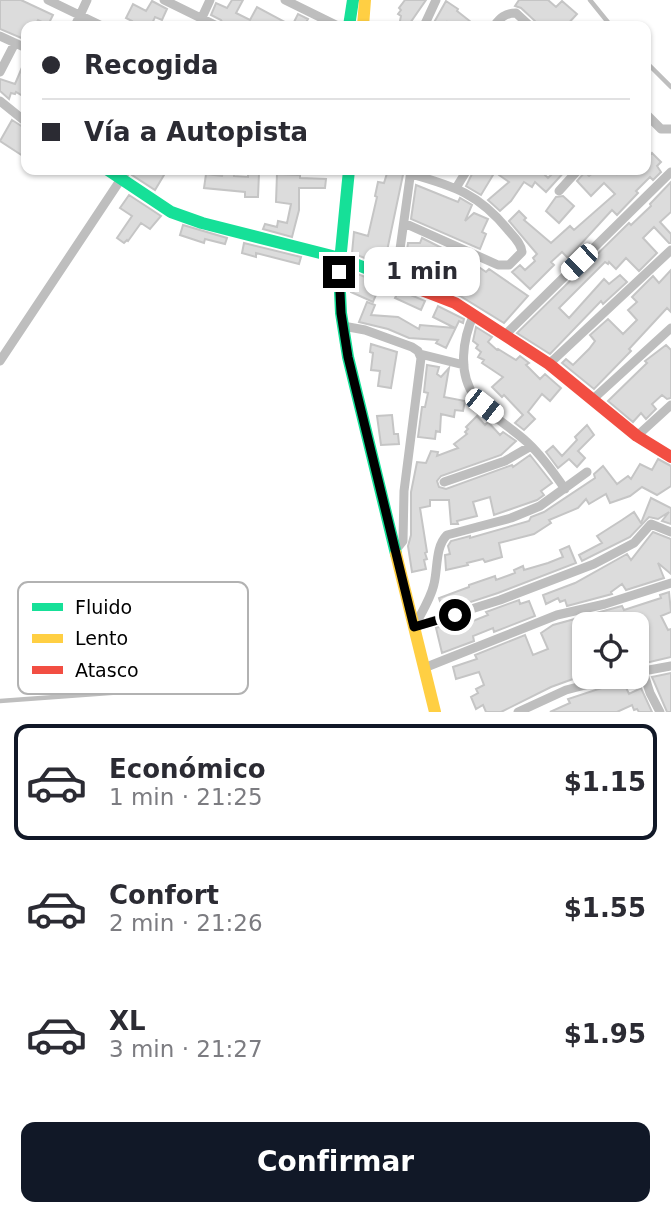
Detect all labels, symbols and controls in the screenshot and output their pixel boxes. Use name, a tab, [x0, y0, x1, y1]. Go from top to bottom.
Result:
text: Recogida	[84, 50, 219, 80]
text: Vía a Autopista	[84, 117, 308, 147]
car	[557, 240, 602, 284]
callout: 1 min	[364, 247, 479, 296]
route end	[323, 256, 355, 288]
text: 1 min	[386, 258, 458, 284]
car	[461, 385, 508, 427]
legend	[18, 582, 248, 694]
text: Fluido	[75, 596, 132, 618]
route start	[439, 599, 471, 631]
map controls	[572, 612, 649, 689]
button: locate	[572, 612, 649, 689]
text: Lento	[75, 627, 128, 649]
text: Atasco	[75, 659, 139, 681]
icon: car	[25, 751, 88, 814]
text: Económico	[109, 754, 266, 784]
text: $1.15	[564, 767, 646, 797]
text: 1 min · 21:25	[109, 784, 263, 810]
icon: car	[25, 877, 88, 940]
text: Confort	[109, 880, 219, 910]
text: $1.55	[564, 893, 646, 923]
text: 2 min · 21:26	[109, 910, 263, 936]
icon: car	[25, 1003, 88, 1066]
text: XL	[109, 1006, 146, 1036]
text: $1.95	[564, 1019, 646, 1049]
text: 3 min · 21:27	[109, 1036, 263, 1062]
button: Confirmar	[21, 1122, 650, 1202]

